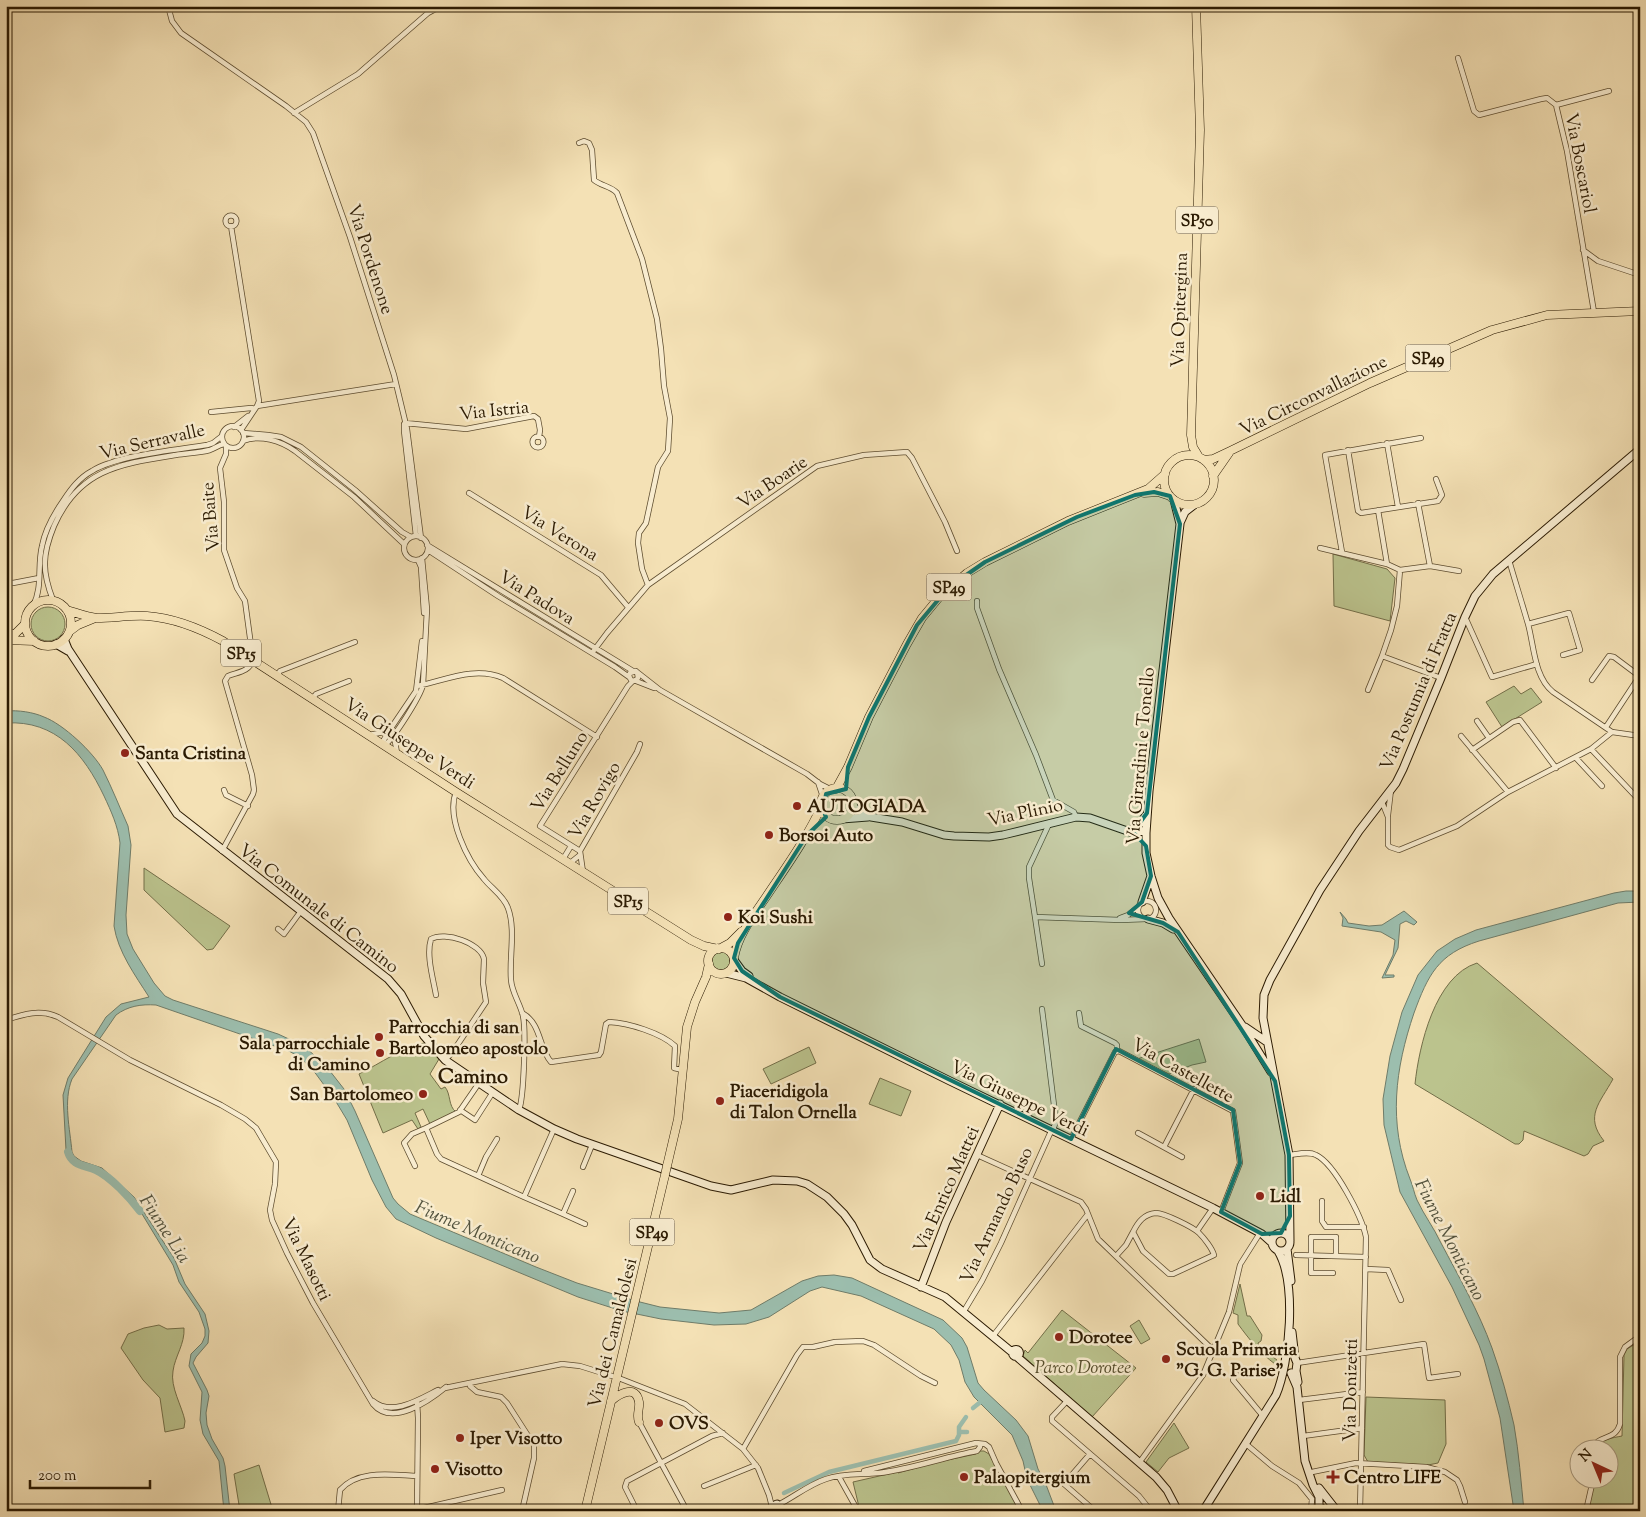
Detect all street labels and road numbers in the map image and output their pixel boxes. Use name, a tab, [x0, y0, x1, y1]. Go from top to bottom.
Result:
street label: Via Boscariol	[1557, 111, 1602, 216]
street label: Via Pordenone	[339, 201, 399, 318]
road number: SP50	[1176, 206, 1218, 234]
street label: Via Opitergina	[1166, 252, 1196, 368]
road number: SP49	[1406, 344, 1450, 372]
street label: Via Circonvallazione	[1236, 350, 1392, 444]
street label: Via Istria	[458, 395, 530, 429]
street label: Via Serravalle	[97, 418, 208, 468]
street label: Via Boarie	[733, 450, 814, 517]
street label: Via Baite	[196, 481, 228, 553]
street label: Via Verona	[515, 501, 603, 569]
street label: Via Padova	[493, 565, 579, 632]
road number: SP49	[926, 574, 972, 600]
street label: Via Postumia di Fratta	[1375, 608, 1465, 775]
road number: SP15	[221, 640, 261, 666]
street label: Via Girardini e Tonello	[1121, 666, 1163, 846]
street label: Via Giuseppe Verdi	[338, 693, 479, 797]
street label: Via Belluno	[526, 727, 596, 817]
street label: Via Rovigo	[563, 757, 628, 844]
street label: Via Plinio	[985, 793, 1066, 835]
street label: Via Comunale di Camino	[232, 839, 404, 981]
road number: SP15	[608, 888, 648, 914]
street label: Via Castellette	[1126, 1033, 1238, 1111]
street label: Via Giuseppe Verdi	[945, 1055, 1093, 1145]
street label: Via Enrico Mattei	[908, 1122, 987, 1257]
street label: Via Armando Buso	[955, 1143, 1041, 1288]
street label: Via Masotti	[274, 1214, 337, 1306]
road number: SP49	[630, 1218, 674, 1246]
street label: Via dei Camaldolesi	[583, 1256, 645, 1411]
street label: Via Donizetti	[1338, 1338, 1366, 1442]

